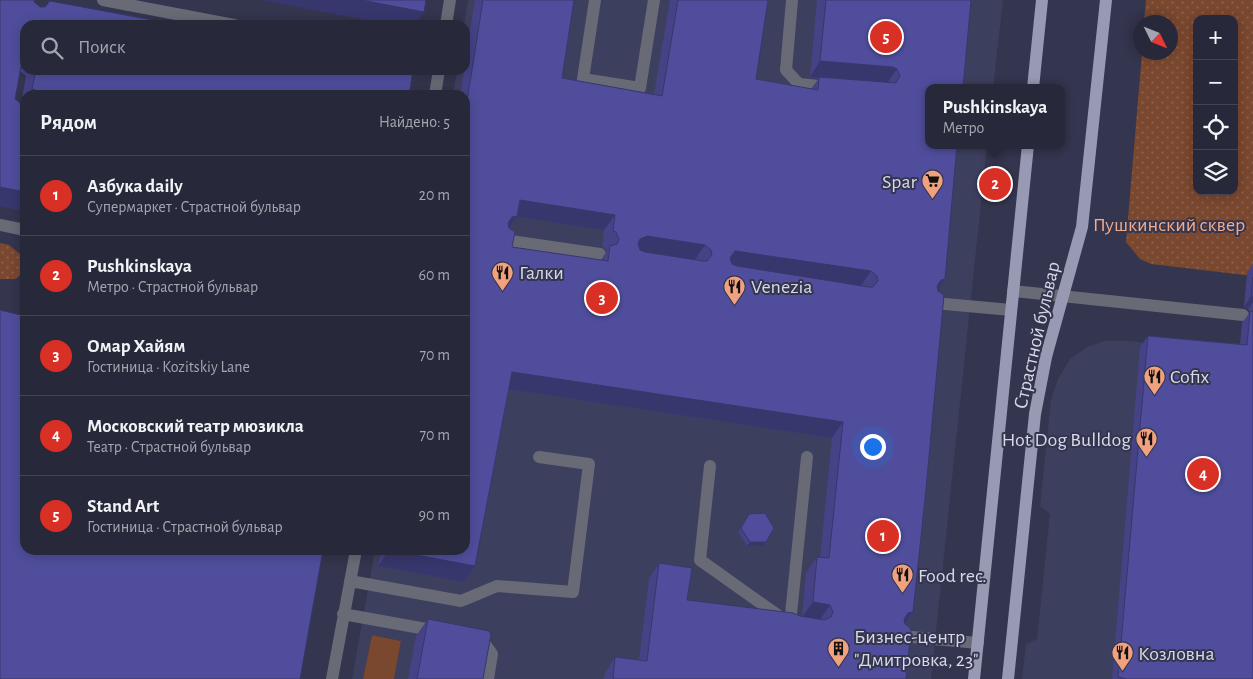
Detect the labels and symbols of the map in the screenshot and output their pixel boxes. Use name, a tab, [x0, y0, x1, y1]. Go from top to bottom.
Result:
north arrow	[1133, 15, 1178, 60]
pin: 5	[870, 18, 902, 56]
pin: 2	[979, 165, 1011, 203]
supermarket icon: Spar	[921, 169, 945, 200]
place label: Spar	[882, 172, 918, 192]
park label: Пушкинский сквер	[1093, 215, 1245, 235]
restaurant icon: Галки	[491, 260, 515, 291]
street label: Страстной бульвар	[1010, 260, 1064, 411]
place label: Галки	[519, 263, 564, 283]
restaurant icon: Venezia	[723, 274, 747, 305]
place label: Venezia	[751, 277, 812, 297]
pin: 3	[586, 279, 618, 317]
restaurant icon: Cofix	[1142, 364, 1166, 395]
place label: Cofix	[1170, 367, 1210, 387]
restaurant icon: Hot Dog Bulldog	[1135, 427, 1159, 458]
place label: Hot Dog Bulldog	[1002, 430, 1131, 450]
your location	[860, 434, 886, 460]
pin: 4	[1187, 455, 1219, 493]
pin: 1	[867, 517, 899, 555]
restaurant icon: Food rec.	[890, 563, 914, 594]
place label: Food rec.	[918, 566, 987, 586]
place label: Бизнес-центр "Дмитровка, 23"	[854, 627, 979, 670]
building icon: Бизнес-центр "Дмитровка, 23"	[826, 636, 850, 667]
restaurant icon: Козловна	[1110, 641, 1134, 672]
place label: Козловна	[1138, 644, 1215, 664]

